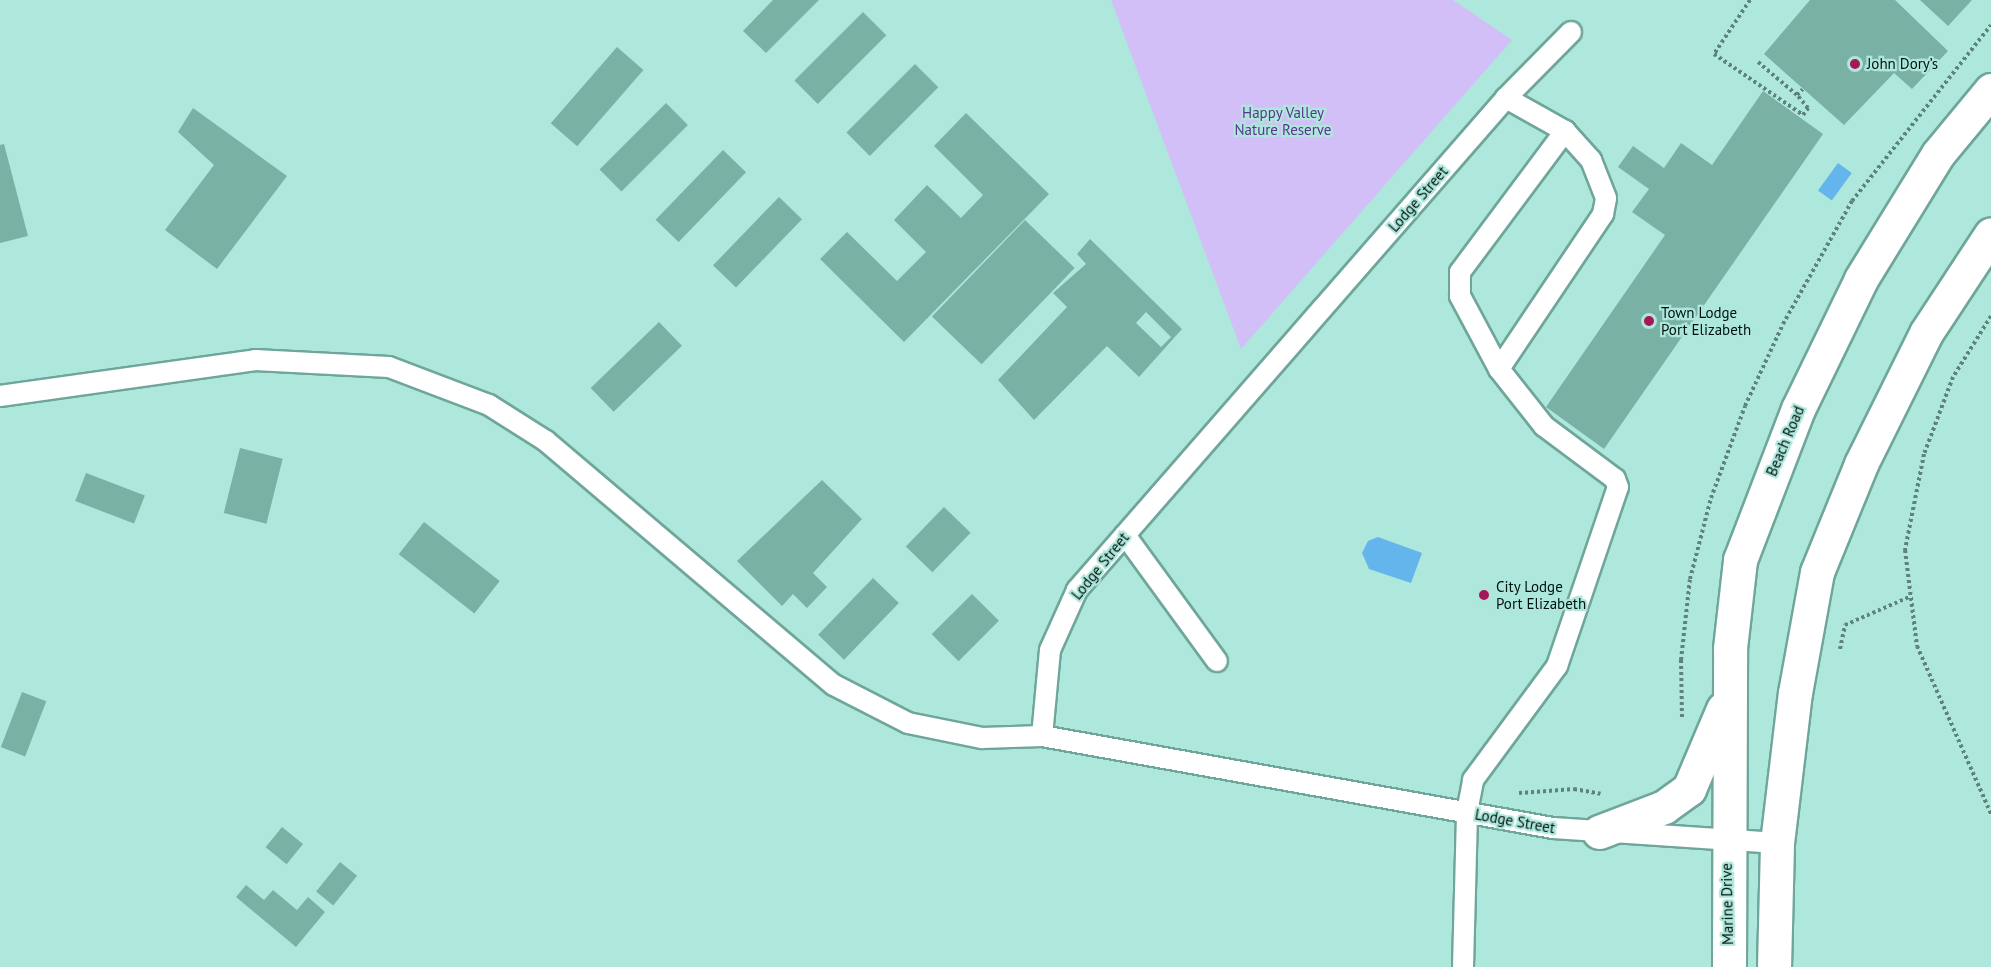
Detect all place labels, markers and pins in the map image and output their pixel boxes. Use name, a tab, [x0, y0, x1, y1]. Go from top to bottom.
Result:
place label: John Dory’s	[1867, 55, 1938, 73]
marker: John Dory’s	[1848, 57, 1862, 71]
place label: Town Lodge Port Elizabeth	[1661, 303, 1751, 338]
marker: Town Lodge Port Elizabeth	[1642, 314, 1656, 328]
place label: City Lodge Port Elizabeth	[1496, 577, 1586, 612]
marker: City Lodge Port Elizabeth	[1477, 588, 1491, 602]

